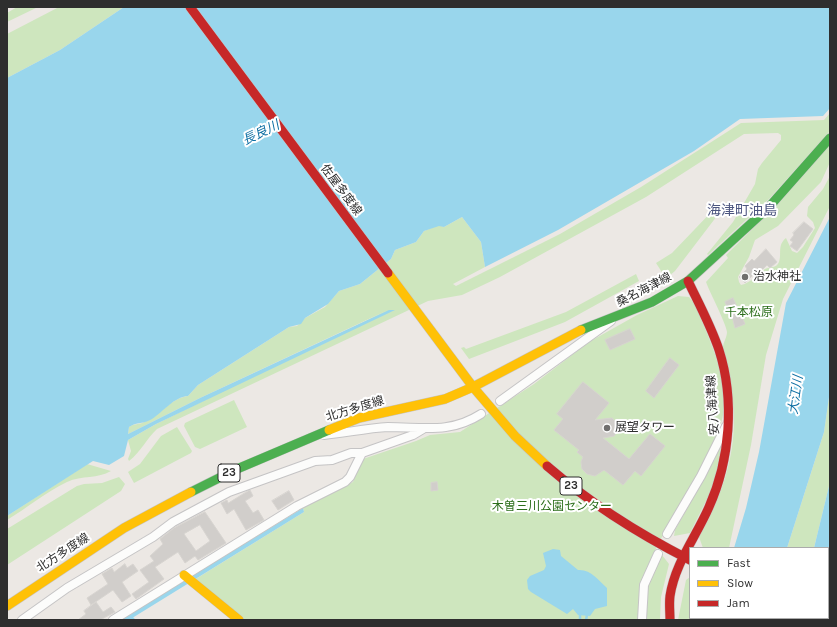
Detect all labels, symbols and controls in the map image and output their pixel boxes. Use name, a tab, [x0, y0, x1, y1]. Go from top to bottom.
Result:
water label: 長良川	[240, 117, 282, 149]
street label: 佐屋多度線	[317, 162, 365, 218]
district label: 海津町油島	[707, 203, 777, 219]
street label: 桑名海津線	[614, 270, 674, 310]
place label: 治水神社	[753, 270, 801, 284]
marker: 治水神社	[740, 272, 750, 282]
park label: 千本松原	[725, 306, 773, 320]
street label: 安八海津線	[704, 375, 722, 435]
water label: 大江川	[786, 375, 806, 415]
street label: 北方多度線	[324, 393, 386, 425]
place label: 展望タワー	[615, 421, 675, 435]
marker: 展望タワー	[602, 423, 612, 433]
road number: 23	[218, 464, 240, 482]
road number: 23	[560, 477, 582, 495]
park label: 木曽三川公園センター	[492, 500, 612, 514]
street label: 北方多度線	[34, 531, 92, 575]
legend	[689, 547, 829, 619]
text: Fast	[727, 556, 750, 570]
text: Slow	[727, 576, 753, 590]
text: Jam	[727, 596, 750, 610]

